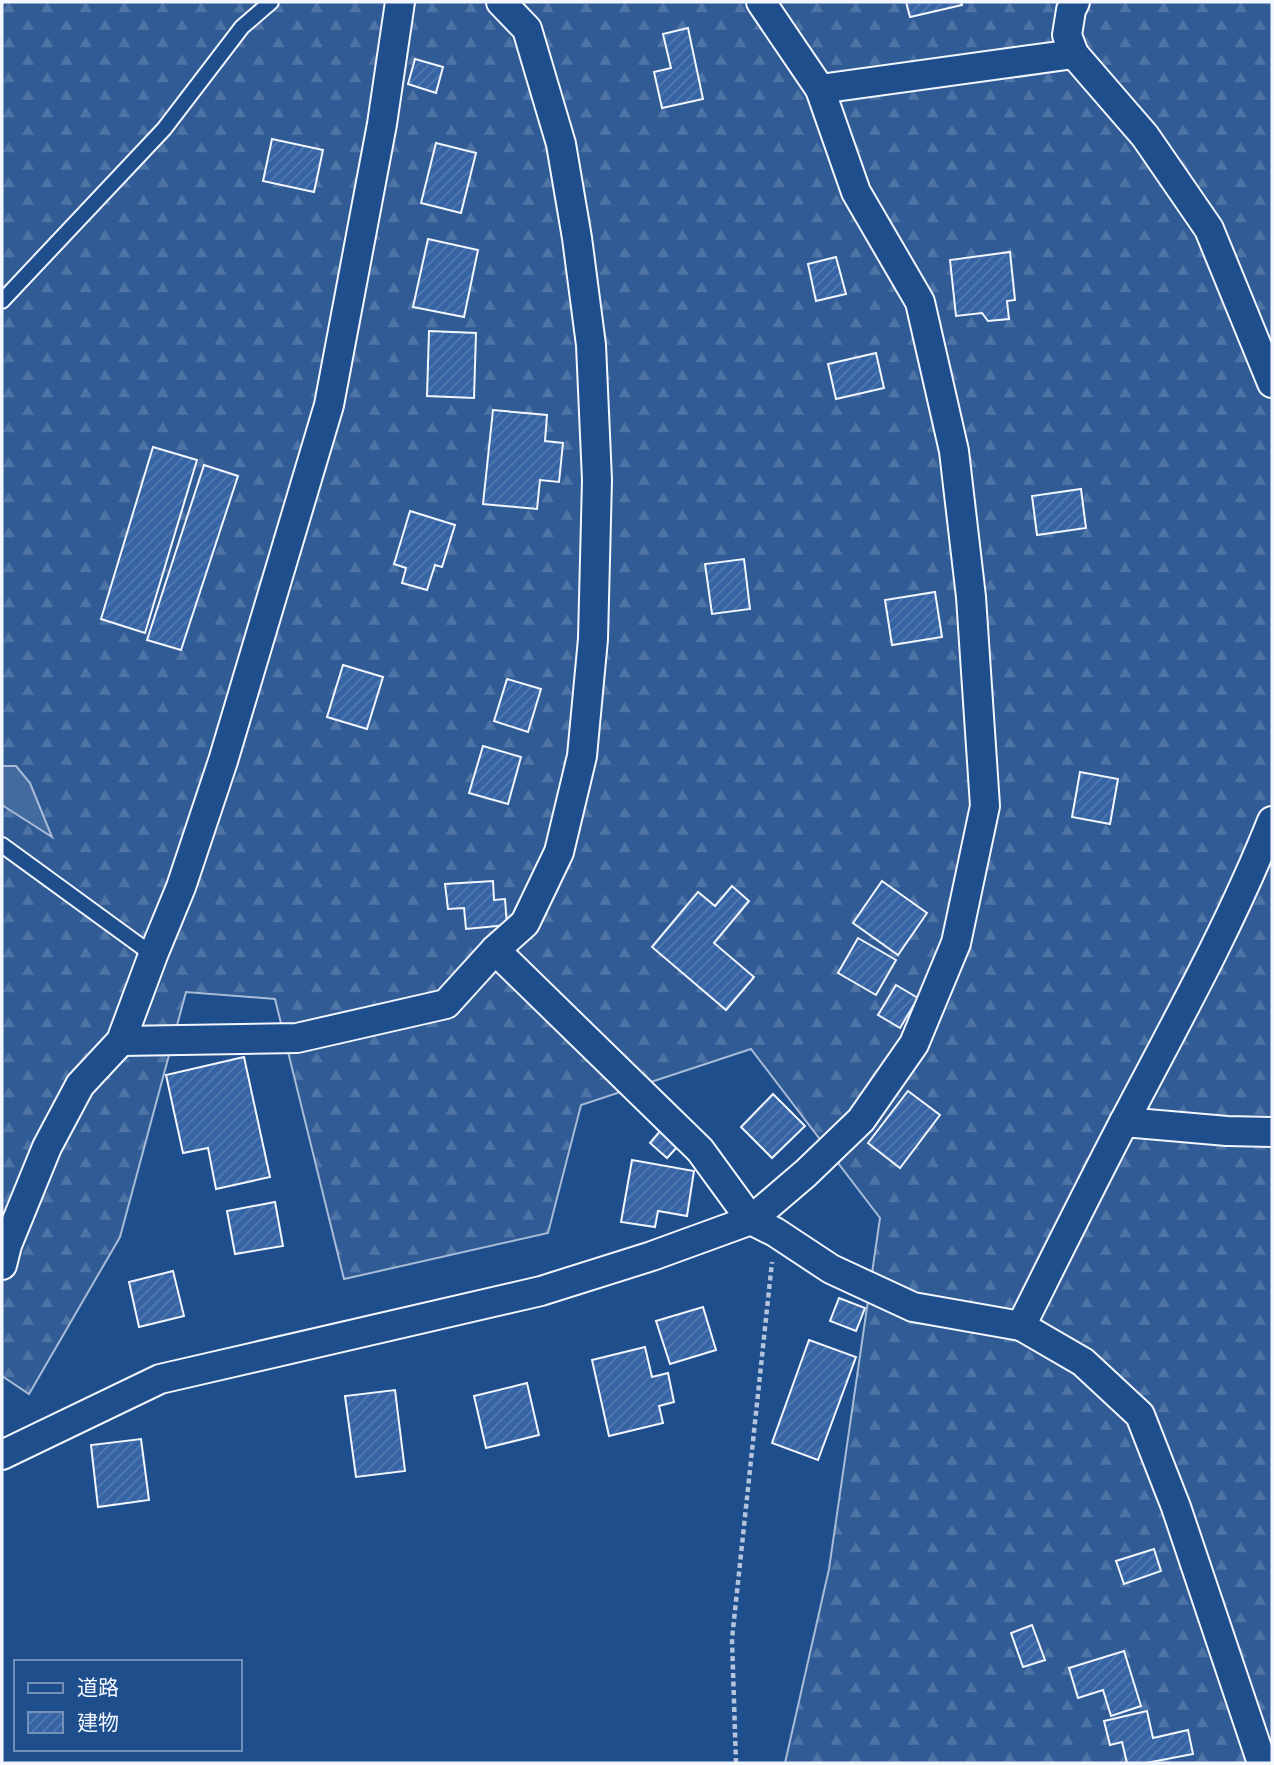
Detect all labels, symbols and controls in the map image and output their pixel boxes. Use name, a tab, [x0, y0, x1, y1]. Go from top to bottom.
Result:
legend	[14, 1660, 242, 1751]
text: 道路	[77, 1675, 119, 1701]
text: 建物	[77, 1710, 119, 1736]

